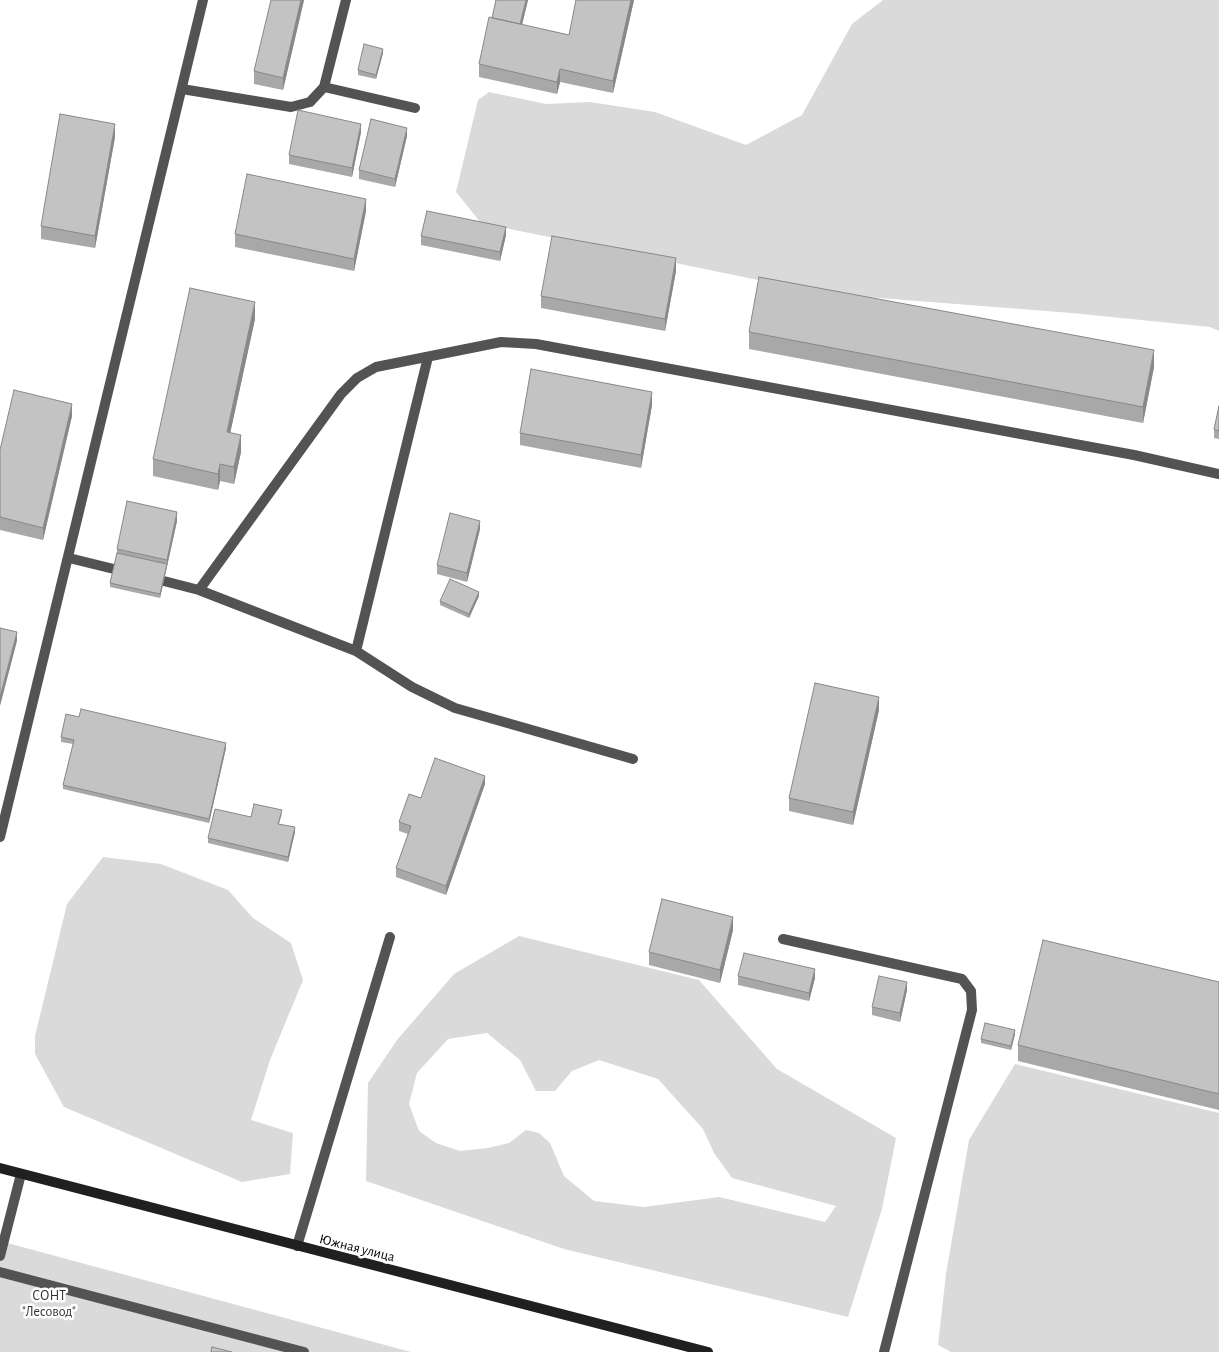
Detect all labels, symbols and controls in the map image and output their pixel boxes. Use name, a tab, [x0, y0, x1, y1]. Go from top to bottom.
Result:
street label: Южная улица	[317, 1231, 397, 1265]
park label: СОНТ "Лесовод"	[22, 1288, 76, 1320]

